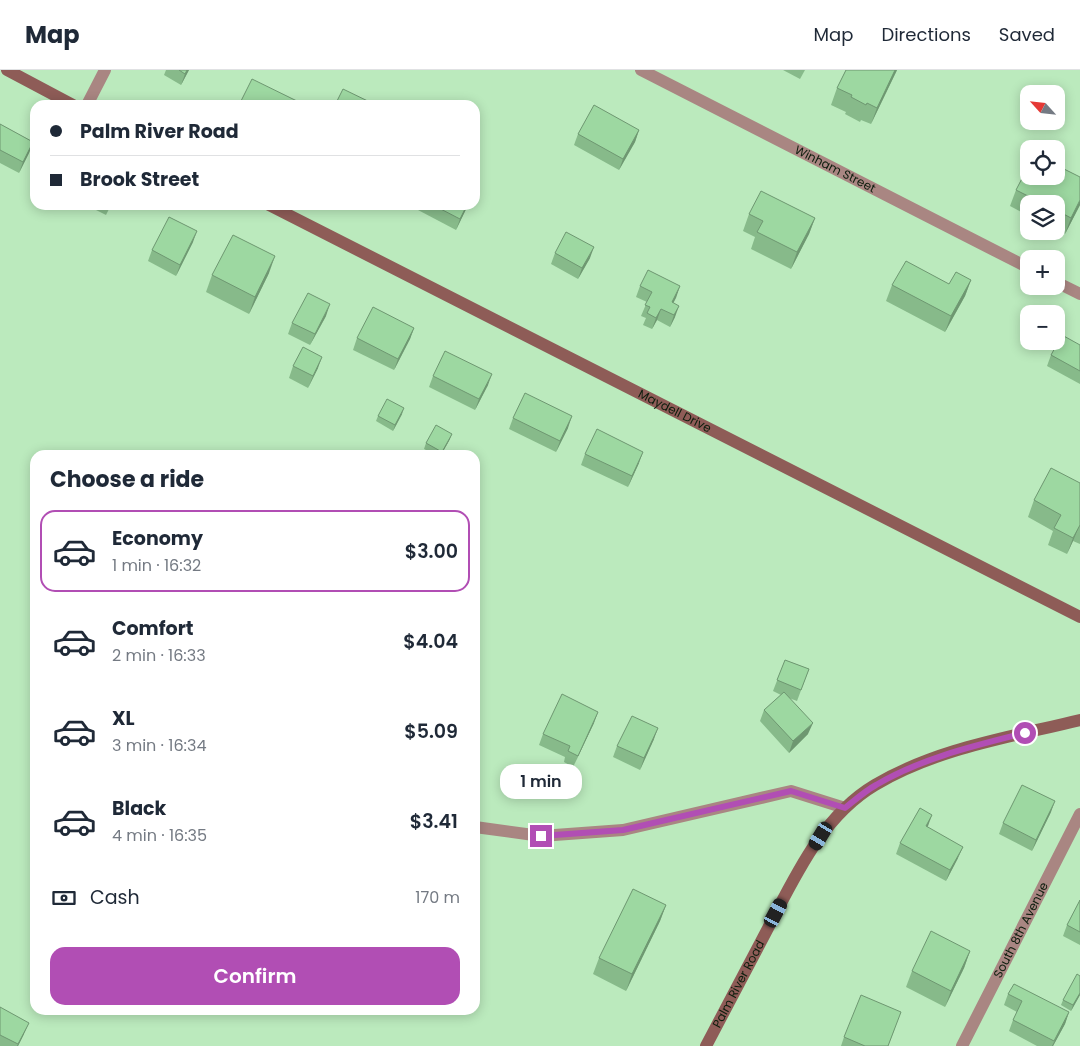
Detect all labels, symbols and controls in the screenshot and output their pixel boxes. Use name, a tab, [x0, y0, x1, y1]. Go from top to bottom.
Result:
text: Map	[25, 18, 80, 51]
text: Map	[814, 22, 853, 47]
text: Directions	[881, 22, 971, 47]
text: Saved	[999, 22, 1055, 47]
north arrow	[1020, 85, 1065, 130]
map controls	[1020, 85, 1065, 350]
text: Palm River Road	[80, 118, 239, 145]
button: locate	[1020, 140, 1065, 185]
street label: Winham Street	[792, 141, 879, 196]
text: Brook Street	[80, 166, 199, 193]
button: layers	[1020, 195, 1065, 240]
button: +	[1020, 250, 1065, 295]
button: −	[1020, 305, 1065, 350]
street label: Maydell Drive	[635, 385, 714, 436]
text: Choose a ride	[50, 464, 204, 495]
text: Economy	[112, 525, 203, 552]
icon: car	[52, 529, 97, 574]
text: $3.00	[405, 538, 458, 565]
text: 1 min · 16:32	[112, 554, 201, 577]
text: Comfort	[112, 615, 194, 642]
icon: car	[52, 619, 97, 664]
text: $4.04	[403, 628, 458, 655]
text: 2 min · 16:33	[112, 644, 206, 667]
text: XL	[112, 705, 135, 732]
icon: car	[52, 709, 97, 754]
text: $5.09	[404, 718, 458, 745]
route start	[1014, 722, 1036, 744]
text: 3 min · 16:34	[112, 734, 206, 757]
callout: 1 min	[500, 764, 582, 798]
text: 1 min	[520, 770, 562, 793]
text: Black	[112, 795, 166, 822]
icon: car	[52, 799, 97, 844]
text: $3.41	[410, 808, 458, 835]
car	[806, 819, 835, 853]
text: 4 min · 16:35	[112, 824, 207, 847]
route end	[530, 825, 552, 847]
street label: South 8th Avenue	[989, 879, 1052, 981]
icon: cash	[50, 884, 78, 912]
text: Cash	[90, 884, 140, 911]
text: 170 m	[415, 886, 460, 909]
car	[762, 896, 789, 930]
street label: Palm River Road	[708, 937, 768, 1031]
button: Confirm	[50, 947, 460, 1005]

